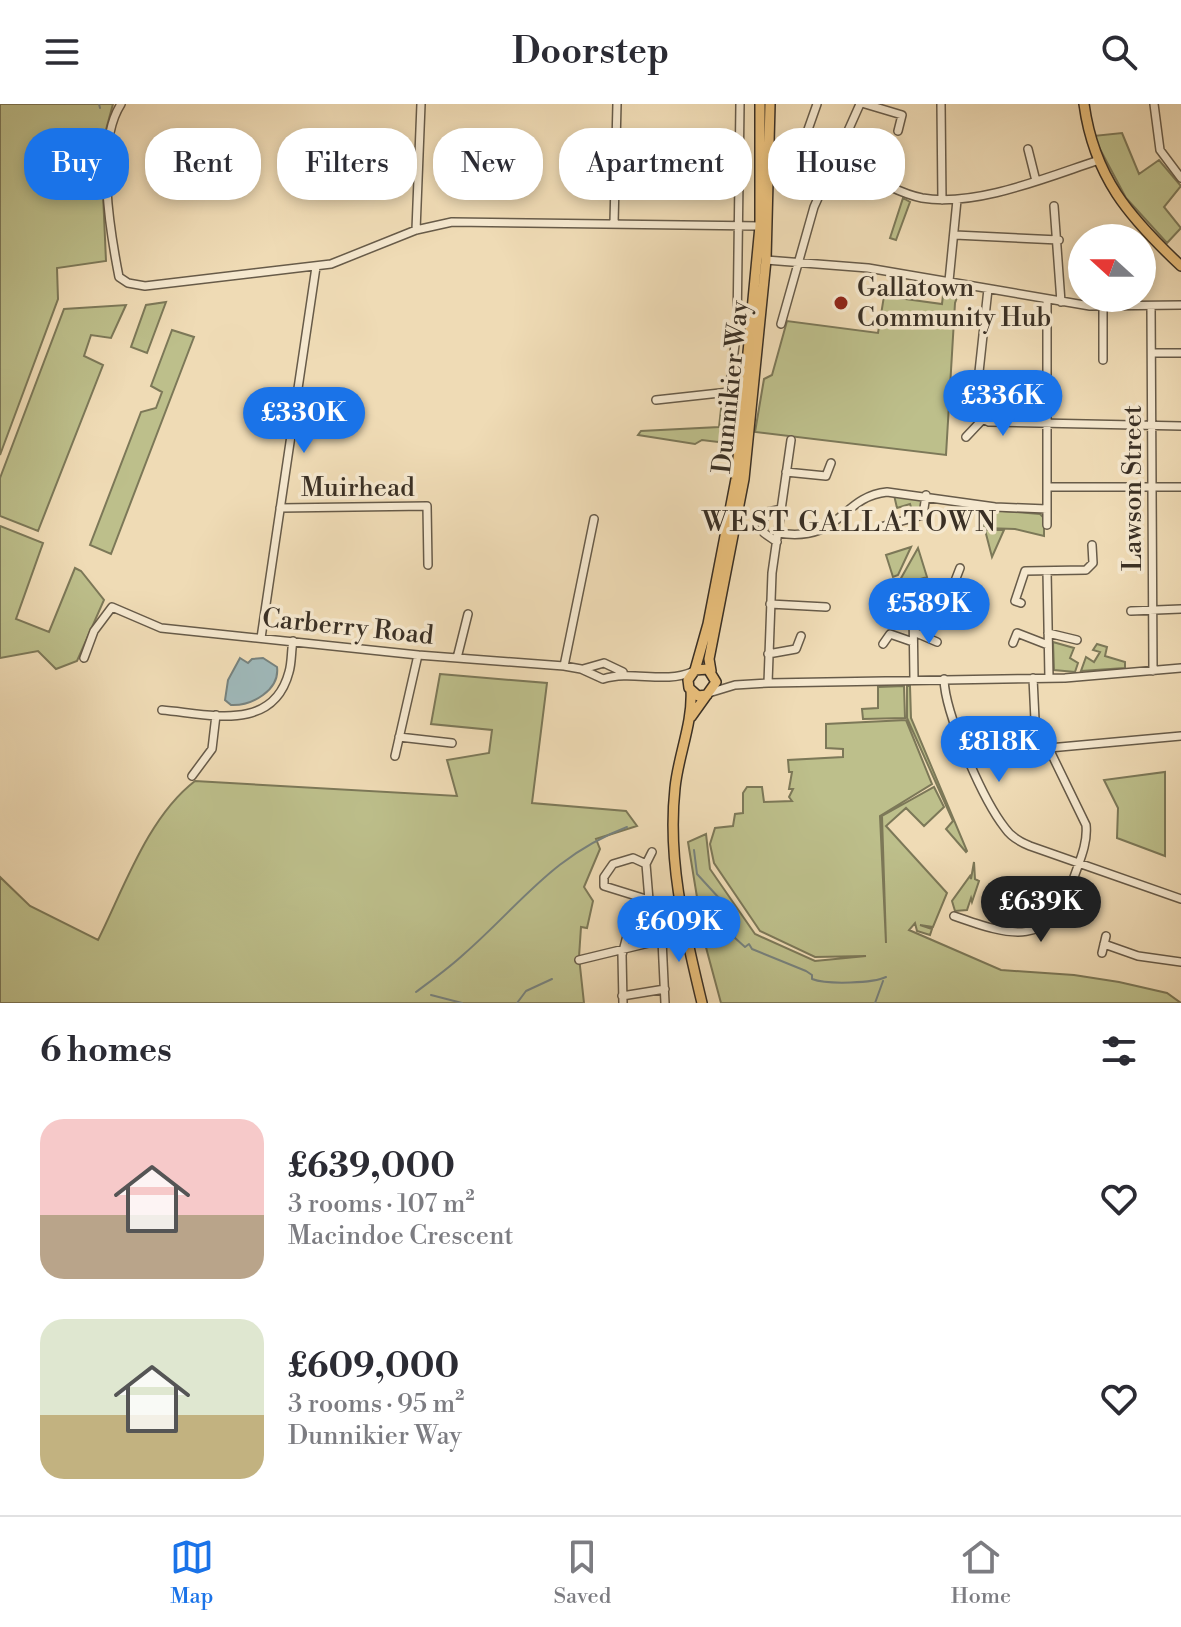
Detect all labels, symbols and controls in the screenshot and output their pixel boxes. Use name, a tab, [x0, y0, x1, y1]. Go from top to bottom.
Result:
icon: menu	[40, 30, 84, 74]
text: Doorstep	[512, 30, 669, 75]
icon: search	[1097, 30, 1141, 74]
chip: Buy	[24, 128, 129, 200]
chip: Rent	[145, 128, 261, 200]
chip: Filters	[277, 128, 417, 200]
chip: New	[433, 128, 543, 200]
chip: Apartment	[559, 128, 752, 200]
chip: House	[768, 128, 905, 200]
north arrow	[1068, 224, 1156, 312]
map controls	[1068, 224, 1156, 312]
place label: Gallatown Community Hub	[857, 272, 1051, 334]
marker: Gallatown Community Hub	[832, 294, 850, 312]
street label: Dunnikier Way	[706, 298, 756, 475]
pin: £336K	[947, 370, 1059, 438]
text: £336K	[961, 380, 1045, 412]
pin: £330K	[248, 387, 360, 455]
text: £330K	[261, 397, 347, 429]
street label: Lawson Street	[1117, 405, 1149, 571]
street label: Muirhead	[301, 472, 415, 504]
district label: WEST GALLATOWN	[701, 505, 998, 540]
pin: £589K	[873, 578, 985, 646]
text: £589K	[887, 588, 971, 620]
street label: Carberry Road	[261, 602, 436, 652]
pin: £818K	[943, 716, 1055, 784]
text: £818K	[959, 726, 1039, 758]
pin: £639K	[985, 876, 1097, 944]
text: £639K	[999, 886, 1083, 918]
pin: £609K	[623, 896, 735, 964]
text: £609K	[635, 906, 723, 938]
icon: filters	[1097, 1029, 1141, 1073]
text: 6 homes	[40, 1030, 172, 1072]
text: £639,000	[288, 1146, 455, 1188]
icon: home	[104, 1151, 200, 1247]
icon: heart	[1097, 1177, 1141, 1221]
text: 3 rooms · 107 m²	[288, 1188, 475, 1220]
text: Macindoe Crescent	[288, 1220, 514, 1252]
text: £609,000	[288, 1346, 459, 1388]
icon: home	[104, 1351, 200, 1447]
icon: heart	[1097, 1377, 1141, 1421]
text: 3 rooms · 95 m²	[288, 1388, 464, 1420]
text: Dunnikier Way	[288, 1420, 462, 1452]
tab: Map	[170, 1535, 214, 1610]
tab: Saved	[553, 1535, 611, 1610]
tab: Home	[951, 1535, 1011, 1610]

